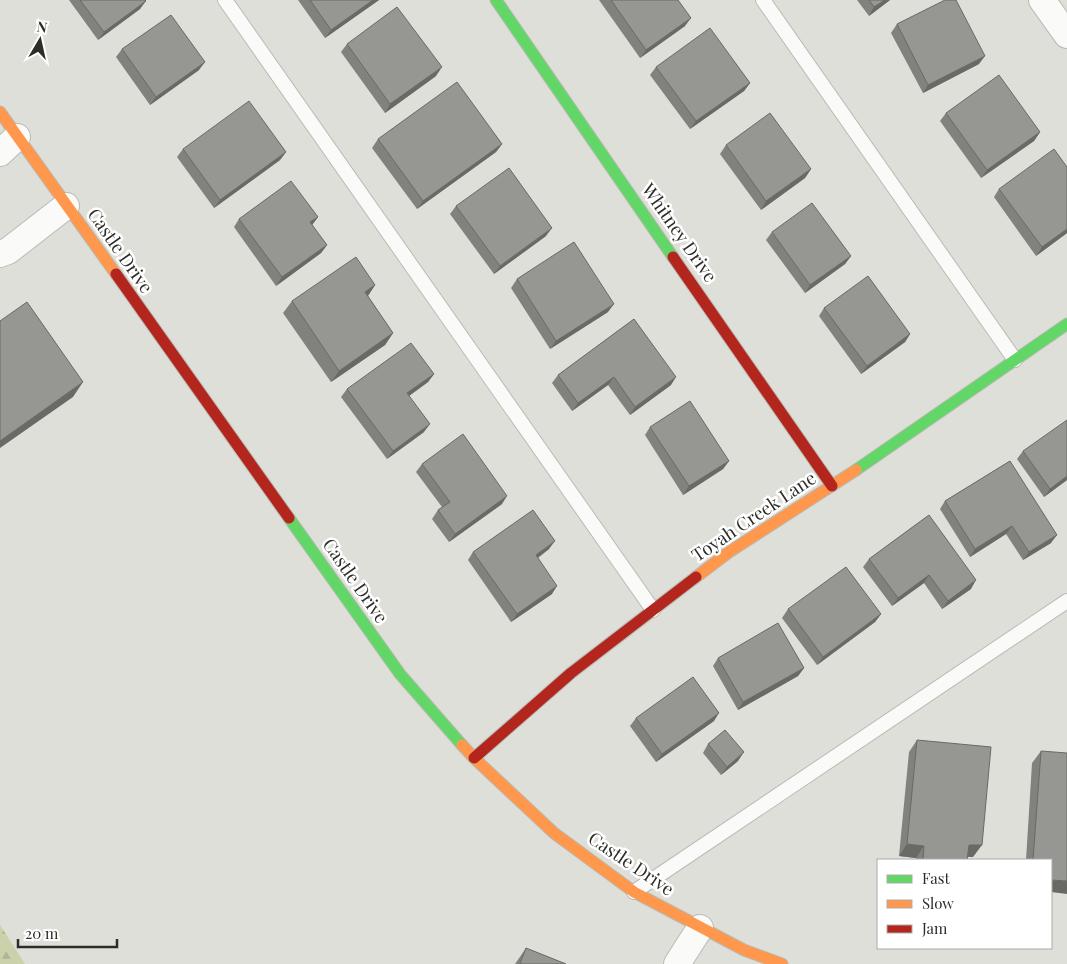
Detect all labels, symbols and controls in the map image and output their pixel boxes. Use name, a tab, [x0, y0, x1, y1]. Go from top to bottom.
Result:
north arrow	[15, 15, 65, 65]
text: N	[36, 16, 49, 37]
street label: Whitney Drive	[636, 178, 723, 286]
street label: Castle Drive	[83, 203, 159, 298]
street label: Toyah Creek Lane	[687, 466, 820, 567]
street label: Castle Drive	[318, 533, 394, 628]
street label: Castle Drive	[584, 826, 679, 901]
legend	[877, 859, 1052, 949]
text: Fast	[922, 868, 951, 888]
text: Slow	[922, 893, 954, 913]
scale bar	[18, 916, 116, 948]
text: Jam	[921, 918, 948, 938]
text: 20 m	[25, 923, 59, 943]

